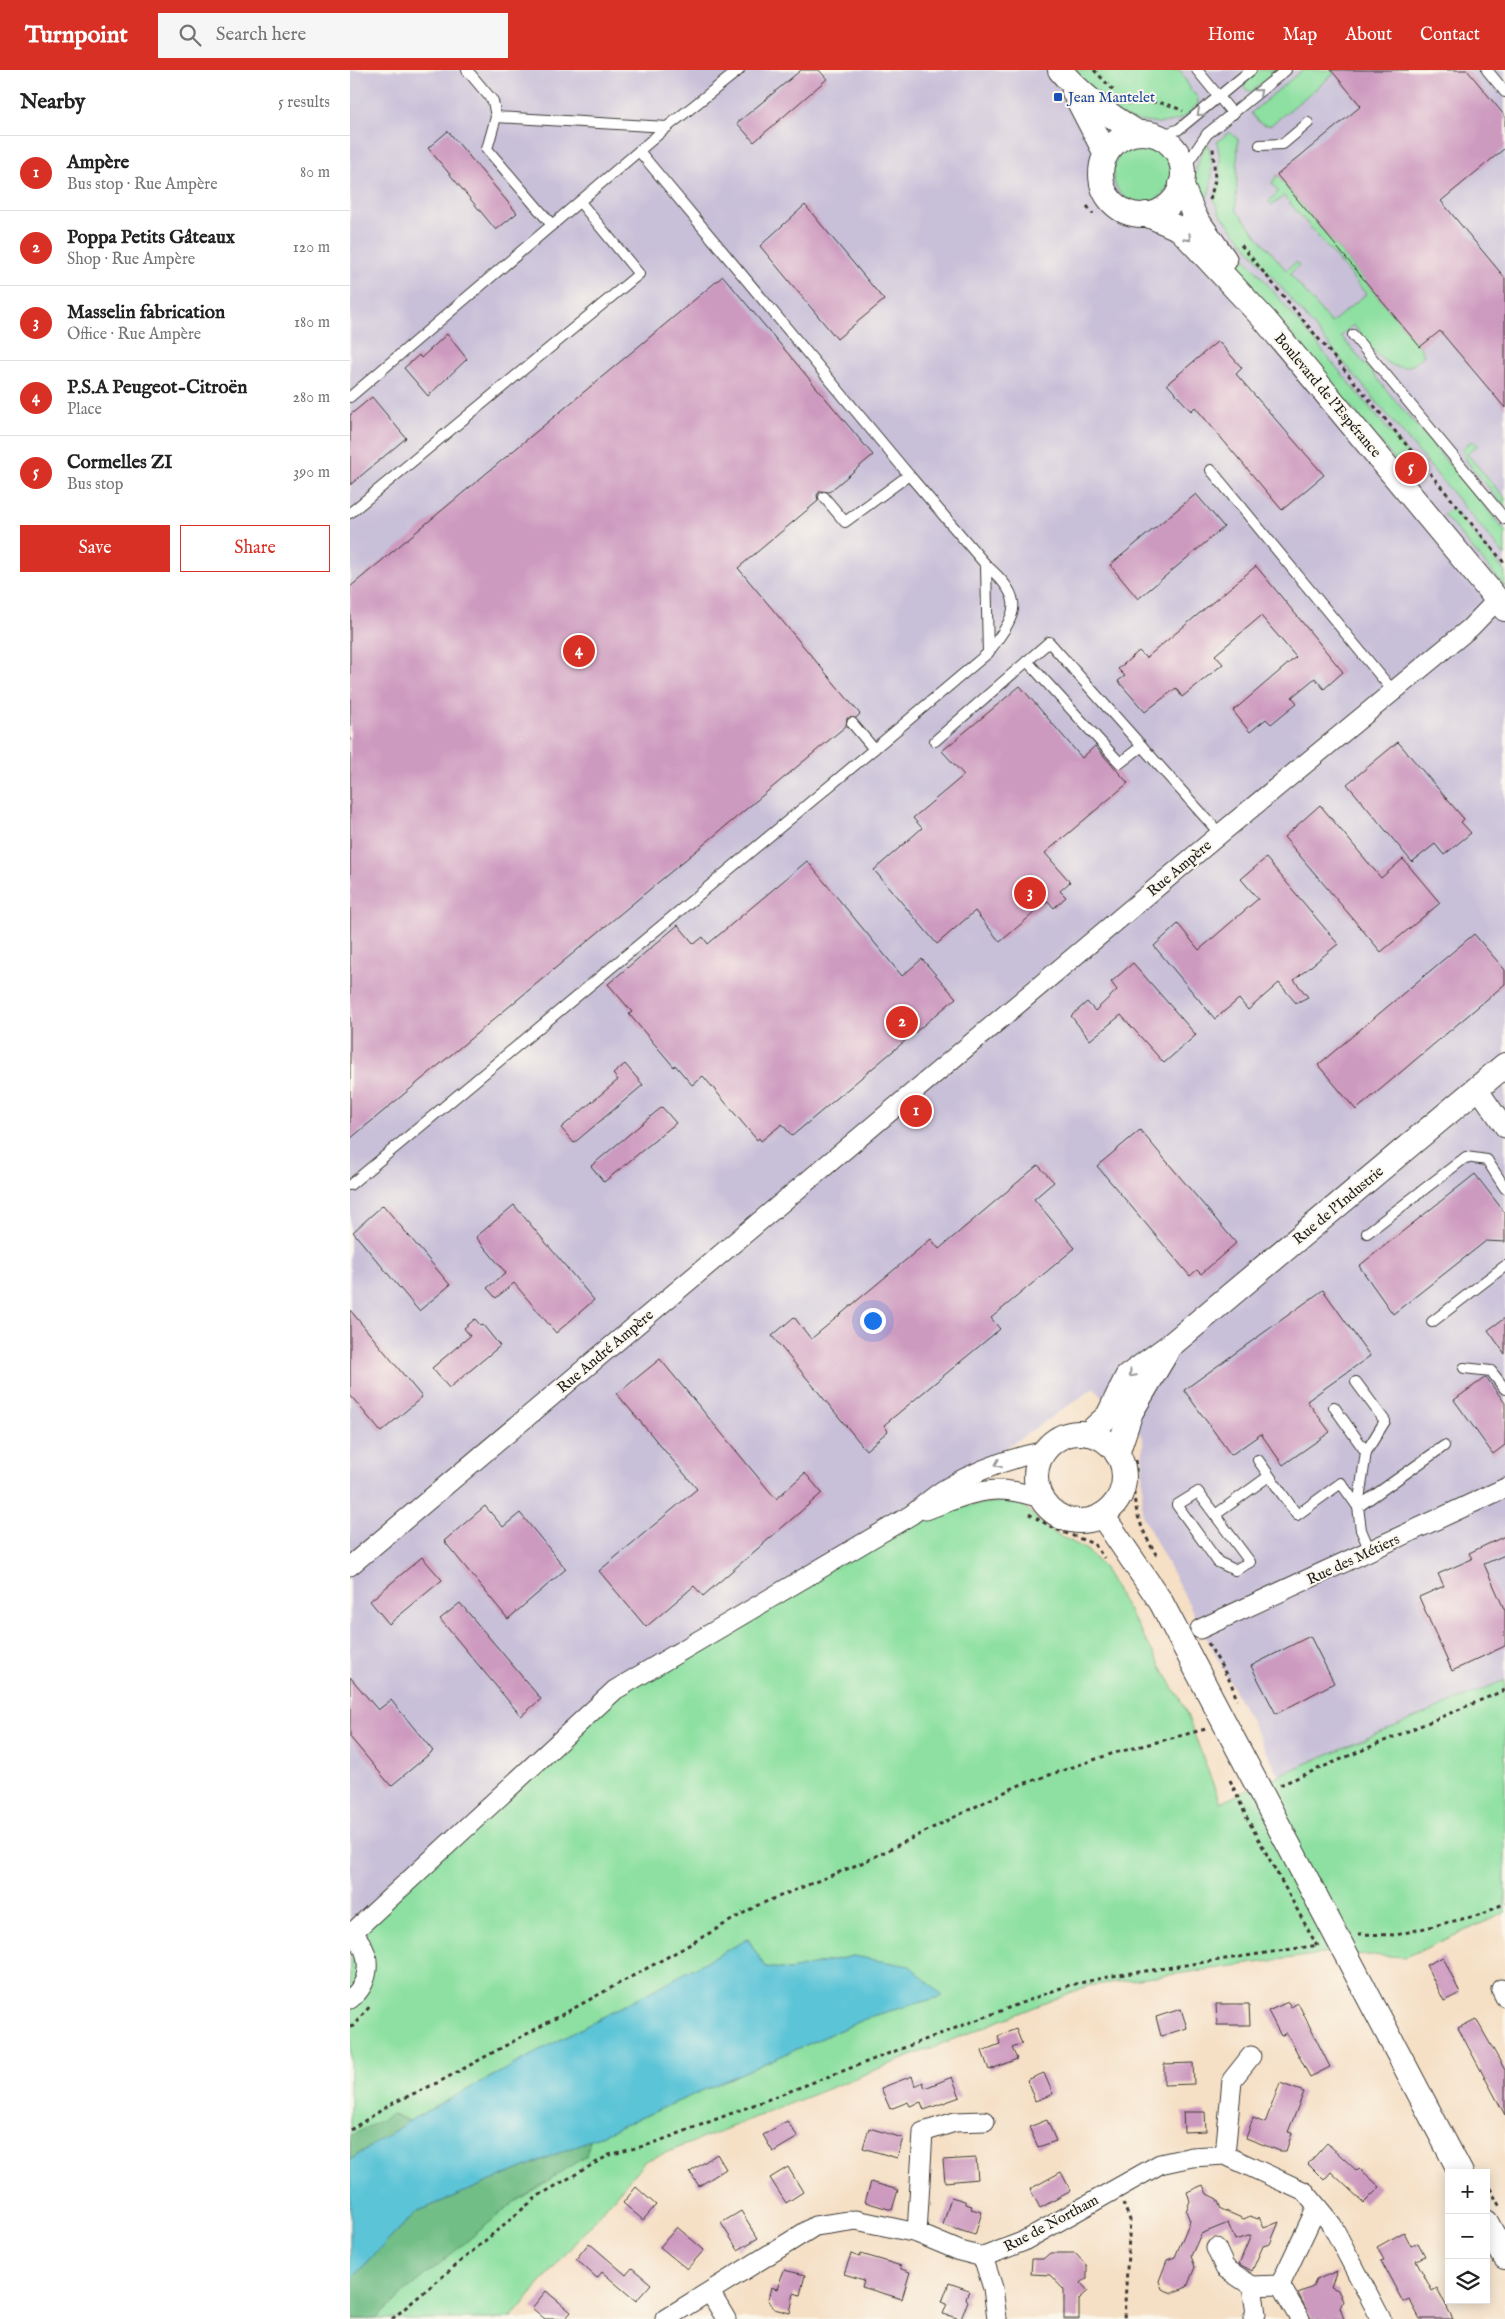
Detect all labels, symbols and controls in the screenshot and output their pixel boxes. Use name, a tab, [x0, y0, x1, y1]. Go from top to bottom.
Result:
search box	[158, 13, 508, 58]
text: Turnpoint	[25, 20, 128, 51]
icon: search	[176, 21, 204, 49]
text: Search here	[216, 23, 306, 47]
text: Home	[1208, 24, 1255, 47]
text: Map	[1283, 24, 1317, 47]
text: About	[1345, 24, 1392, 47]
text: Contact	[1420, 24, 1480, 47]
place label: Jean Mantelet	[1066, 88, 1155, 107]
text: Nearby	[20, 89, 85, 116]
one-way arrow	[1254, 89, 1263, 98]
marker: Jean Mantelet	[1052, 91, 1064, 103]
text: 5 results	[278, 93, 330, 113]
one-way arrow	[1197, 107, 1206, 116]
text: Ampère	[67, 151, 129, 175]
text: 1	[33, 163, 39, 183]
text: 80 m	[300, 163, 330, 183]
text: Bus stop · Rue Ampère	[67, 175, 218, 195]
text: Poppa Petits Gâteaux	[67, 226, 235, 250]
one-way arrow	[1182, 232, 1191, 241]
text: 2	[32, 238, 40, 258]
text: 120 m	[293, 238, 330, 258]
text: Shop · Rue Ampère	[67, 250, 195, 270]
text: Masselin fabrication	[67, 301, 225, 325]
text: 3	[33, 313, 39, 333]
text: 180 m	[294, 313, 330, 333]
text: Office · Rue Ampère	[67, 325, 201, 345]
street label: Boulevard de l'Espérance	[1270, 329, 1385, 462]
text: P.S.A Peugeot-Citroën	[67, 376, 247, 400]
text: 4	[32, 388, 40, 408]
text: 280 m	[293, 388, 330, 408]
text: Place	[67, 400, 102, 420]
pin: 5	[1395, 449, 1427, 487]
text: Cormelles ZI	[67, 451, 172, 475]
text: 5	[33, 463, 39, 483]
text: 390 m	[293, 463, 330, 483]
text: Bus stop	[67, 475, 123, 495]
button: Save	[20, 525, 170, 572]
button: Share	[180, 525, 330, 572]
pin: 4	[563, 632, 595, 670]
street label: Rue Ampère	[1143, 836, 1216, 901]
pin: 3	[1014, 874, 1046, 912]
pin: 2	[886, 1003, 918, 1041]
pin: 1	[900, 1092, 932, 1130]
street label: Rue de l'Industrie	[1289, 1162, 1388, 1249]
street label: Rue André Ampère	[553, 1305, 658, 1397]
your location	[860, 1308, 886, 1334]
one-way arrow	[1129, 1368, 1138, 1377]
one-way arrow	[994, 1458, 1003, 1469]
street label: Rue des Métiers	[1304, 1530, 1403, 1589]
map controls	[1445, 2169, 1490, 2304]
button: +	[1445, 2169, 1490, 2214]
street label: Rue de Northam	[1001, 2190, 1102, 2256]
button: −	[1445, 2214, 1490, 2259]
button: layers	[1445, 2259, 1490, 2304]

